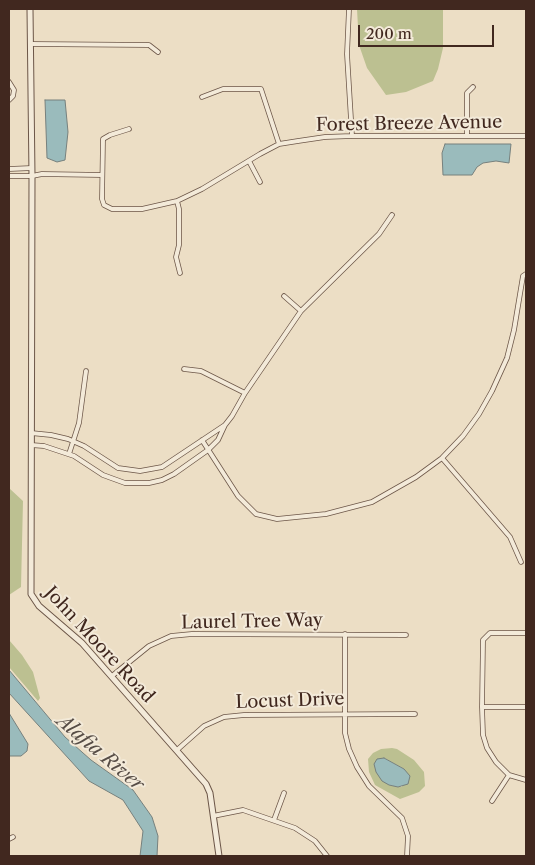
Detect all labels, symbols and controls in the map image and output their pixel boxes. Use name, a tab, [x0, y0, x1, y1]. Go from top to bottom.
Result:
scale bar	[360, 15, 496, 47]
text: 200 m	[366, 24, 412, 43]
street label: Forest Breeze Avenue	[316, 112, 502, 136]
street label: John Moore Road	[40, 582, 158, 708]
street label: Laurel Tree Way	[181, 610, 323, 634]
street label: Locust Drive	[235, 688, 345, 714]
water label: Alafia River	[52, 710, 148, 796]

